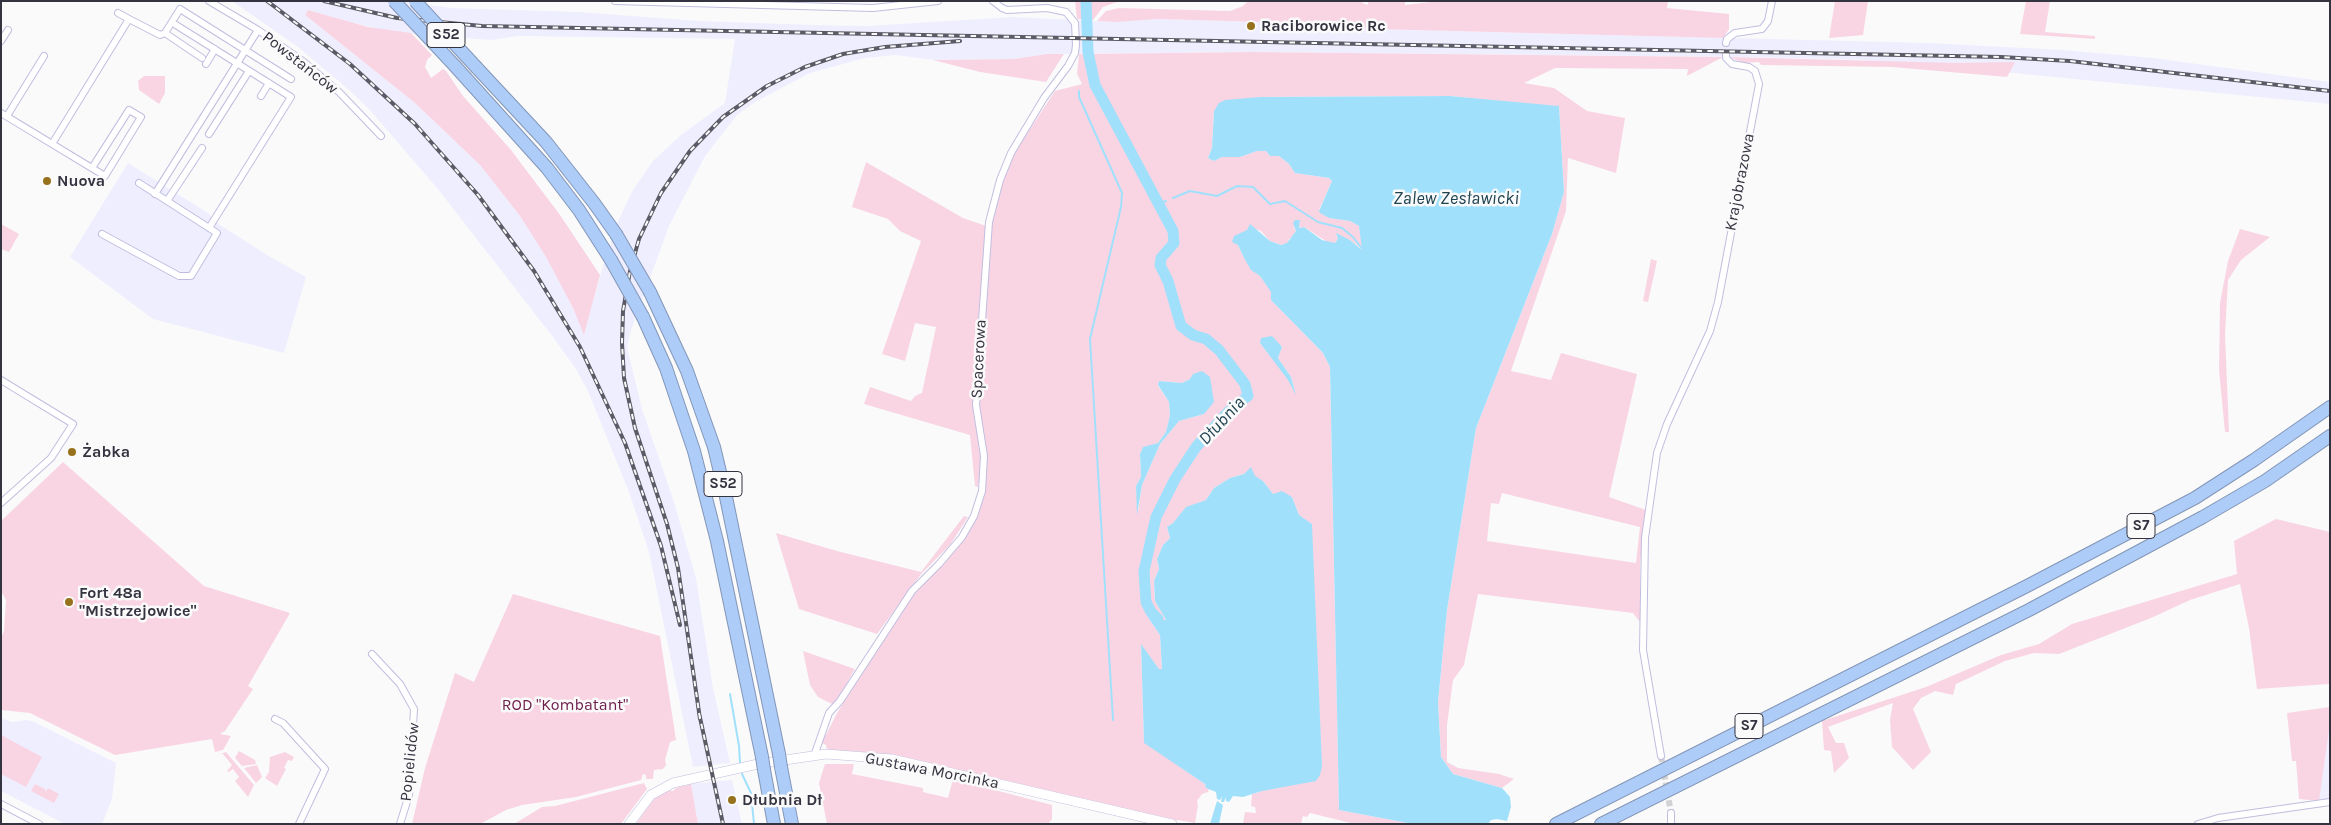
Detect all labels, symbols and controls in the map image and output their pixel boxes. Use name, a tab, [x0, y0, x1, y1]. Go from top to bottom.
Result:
place label: Raciborowice Rc	[1261, 16, 1386, 36]
marker: Raciborowice Rc	[1245, 20, 1257, 32]
road number: S52	[427, 22, 465, 48]
street label: Powstańców	[258, 28, 342, 98]
street label: Krajobrazowa	[1721, 132, 1759, 232]
place label: Nuova	[57, 171, 105, 191]
marker: Nuova	[41, 175, 53, 187]
water label: Zalew Zesławicki	[1393, 188, 1519, 210]
street label: Spacerowa	[967, 319, 991, 399]
water label: Dłubnia	[1194, 392, 1250, 450]
place label: Żabka	[82, 442, 130, 462]
marker: Żabka	[66, 446, 78, 458]
road number: S52	[704, 472, 742, 496]
road number: S7	[2127, 514, 2155, 538]
place label: Fort 48a "Mistrzejowice"	[79, 583, 197, 621]
marker: Fort 48a "Mistrzejowice"	[63, 596, 75, 608]
park label: ROD "Kombatant"	[502, 695, 628, 715]
road number: S7	[1735, 714, 1763, 738]
street label: Popielidów	[396, 722, 424, 802]
street label: Gustawa Morcinka	[863, 749, 1001, 793]
place label: Dłubnia Dł	[742, 790, 822, 810]
marker: Dłubnia Dł	[726, 794, 738, 806]

